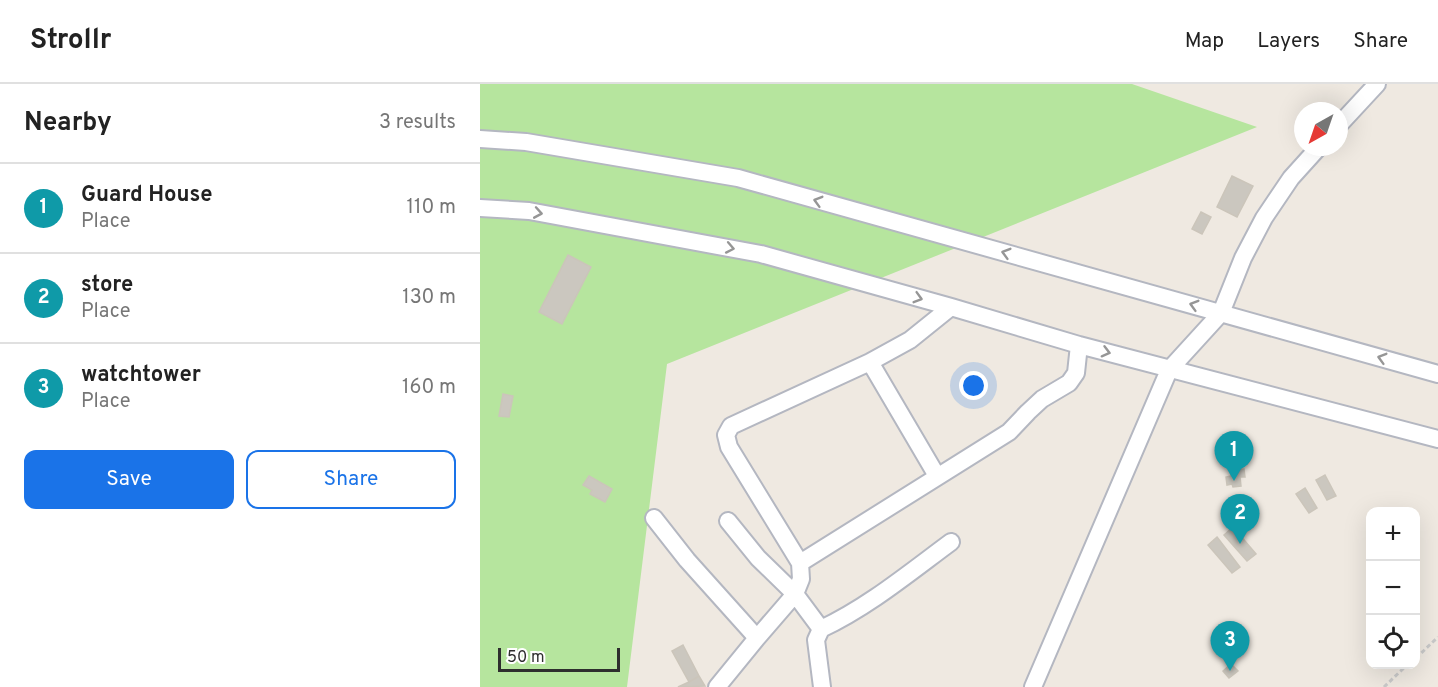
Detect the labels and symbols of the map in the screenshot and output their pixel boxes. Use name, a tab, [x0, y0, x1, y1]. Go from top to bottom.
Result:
north arrow	[1294, 102, 1348, 156]
one-way arrow	[813, 196, 824, 208]
one-way arrow	[534, 206, 543, 218]
one-way arrow	[725, 241, 735, 254]
one-way arrow	[1001, 248, 1012, 260]
one-way arrow	[912, 291, 923, 303]
one-way arrow	[1189, 300, 1199, 313]
one-way arrow	[1100, 345, 1110, 358]
one-way arrow	[1377, 353, 1388, 365]
your location	[959, 371, 988, 400]
pin: 1	[1214, 432, 1254, 481]
pin: 2	[1220, 494, 1260, 544]
pin: 3	[1210, 622, 1250, 671]
scale bar	[498, 645, 620, 672]

